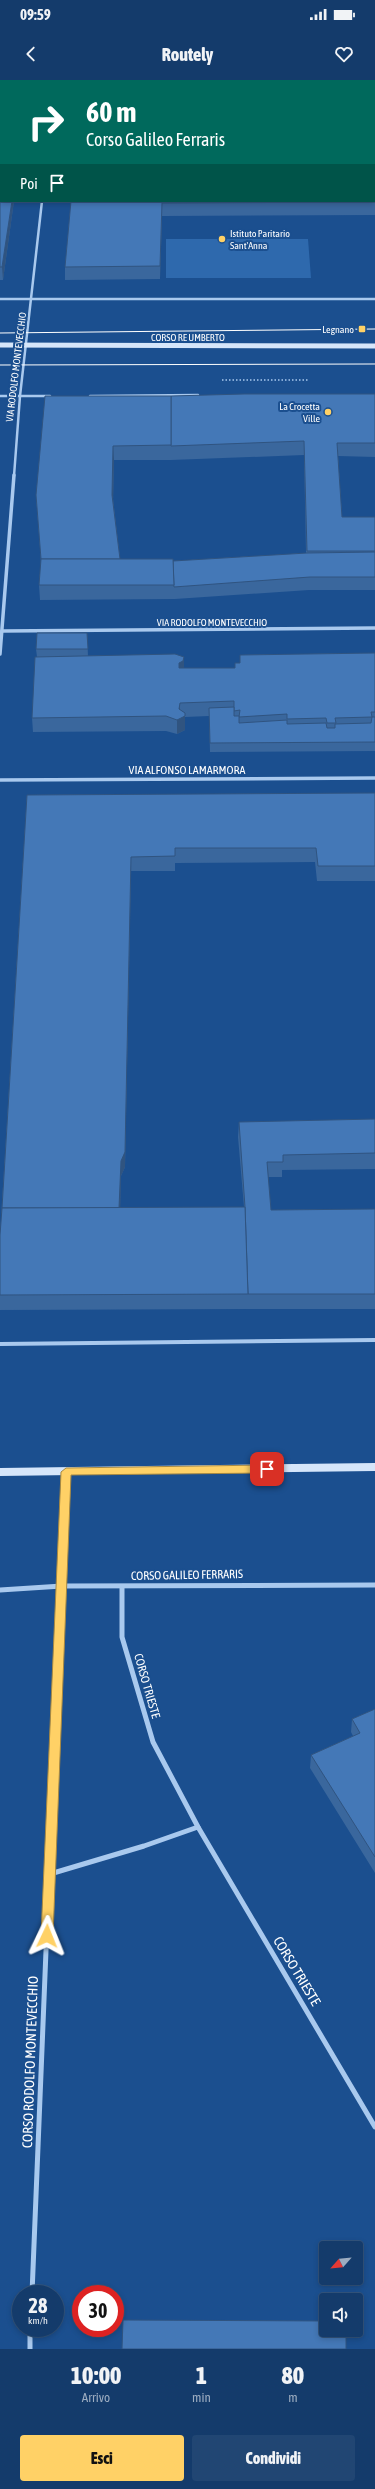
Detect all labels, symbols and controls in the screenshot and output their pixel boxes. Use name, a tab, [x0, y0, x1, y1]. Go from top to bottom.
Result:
text: 09:59	[20, 6, 51, 23]
icon: back	[20, 43, 42, 65]
icon: heart	[333, 43, 355, 65]
text: Routely	[162, 44, 213, 65]
icon: right	[20, 96, 72, 148]
text: 60 m	[86, 96, 136, 128]
text: Corso Galileo Ferraris	[86, 129, 225, 150]
icon: arrive	[46, 172, 68, 194]
text: Poi	[20, 175, 38, 192]
place label: Istituto Paritario Sant'Anna	[230, 228, 290, 251]
marker: Istituto Paritario Sant'Anna	[217, 234, 227, 244]
street label: VIA RODOLFO MONTEVECCHIO	[4, 311, 28, 422]
place label: Legnano	[322, 324, 354, 335]
marker: Legnano	[357, 324, 367, 334]
street label: CORSO RE UMBERTO	[151, 332, 225, 343]
place label: La Crocetta Ville	[279, 401, 320, 424]
marker: La Crocetta Ville	[323, 407, 333, 417]
street label: VIA RODOLFO MONTEVECCHIO	[157, 617, 267, 628]
street label: VIA ALFONSO LAMARMORA	[129, 763, 246, 777]
pin	[250, 1452, 284, 1486]
icon: arrive	[256, 1458, 278, 1480]
street label: CORSO GALILEO FERRARIS	[131, 1567, 243, 1583]
street label: CORSO TRIESTE	[131, 1652, 163, 1720]
position arrow	[26, 1915, 68, 1957]
street label: CORSO TRIESTE	[270, 1934, 324, 2009]
street label: CORSO RODOLFO MONTEVECCHIO	[19, 1976, 41, 2148]
north arrow	[319, 2241, 363, 2285]
map controls	[319, 2241, 363, 2337]
speed limit sign: 30	[72, 2285, 124, 2337]
button: sound	[319, 2293, 363, 2337]
text: 28	[29, 2294, 47, 2317]
text: km/h	[28, 2315, 48, 2326]
text: 10:00	[71, 2362, 121, 2389]
text: 1	[196, 2362, 207, 2389]
text: 80	[282, 2362, 304, 2389]
text: Arrivo	[82, 2390, 110, 2405]
text: min	[192, 2390, 211, 2405]
text: m	[288, 2390, 298, 2405]
button: Esci	[20, 2435, 184, 2481]
button: Condividi	[192, 2435, 355, 2481]

